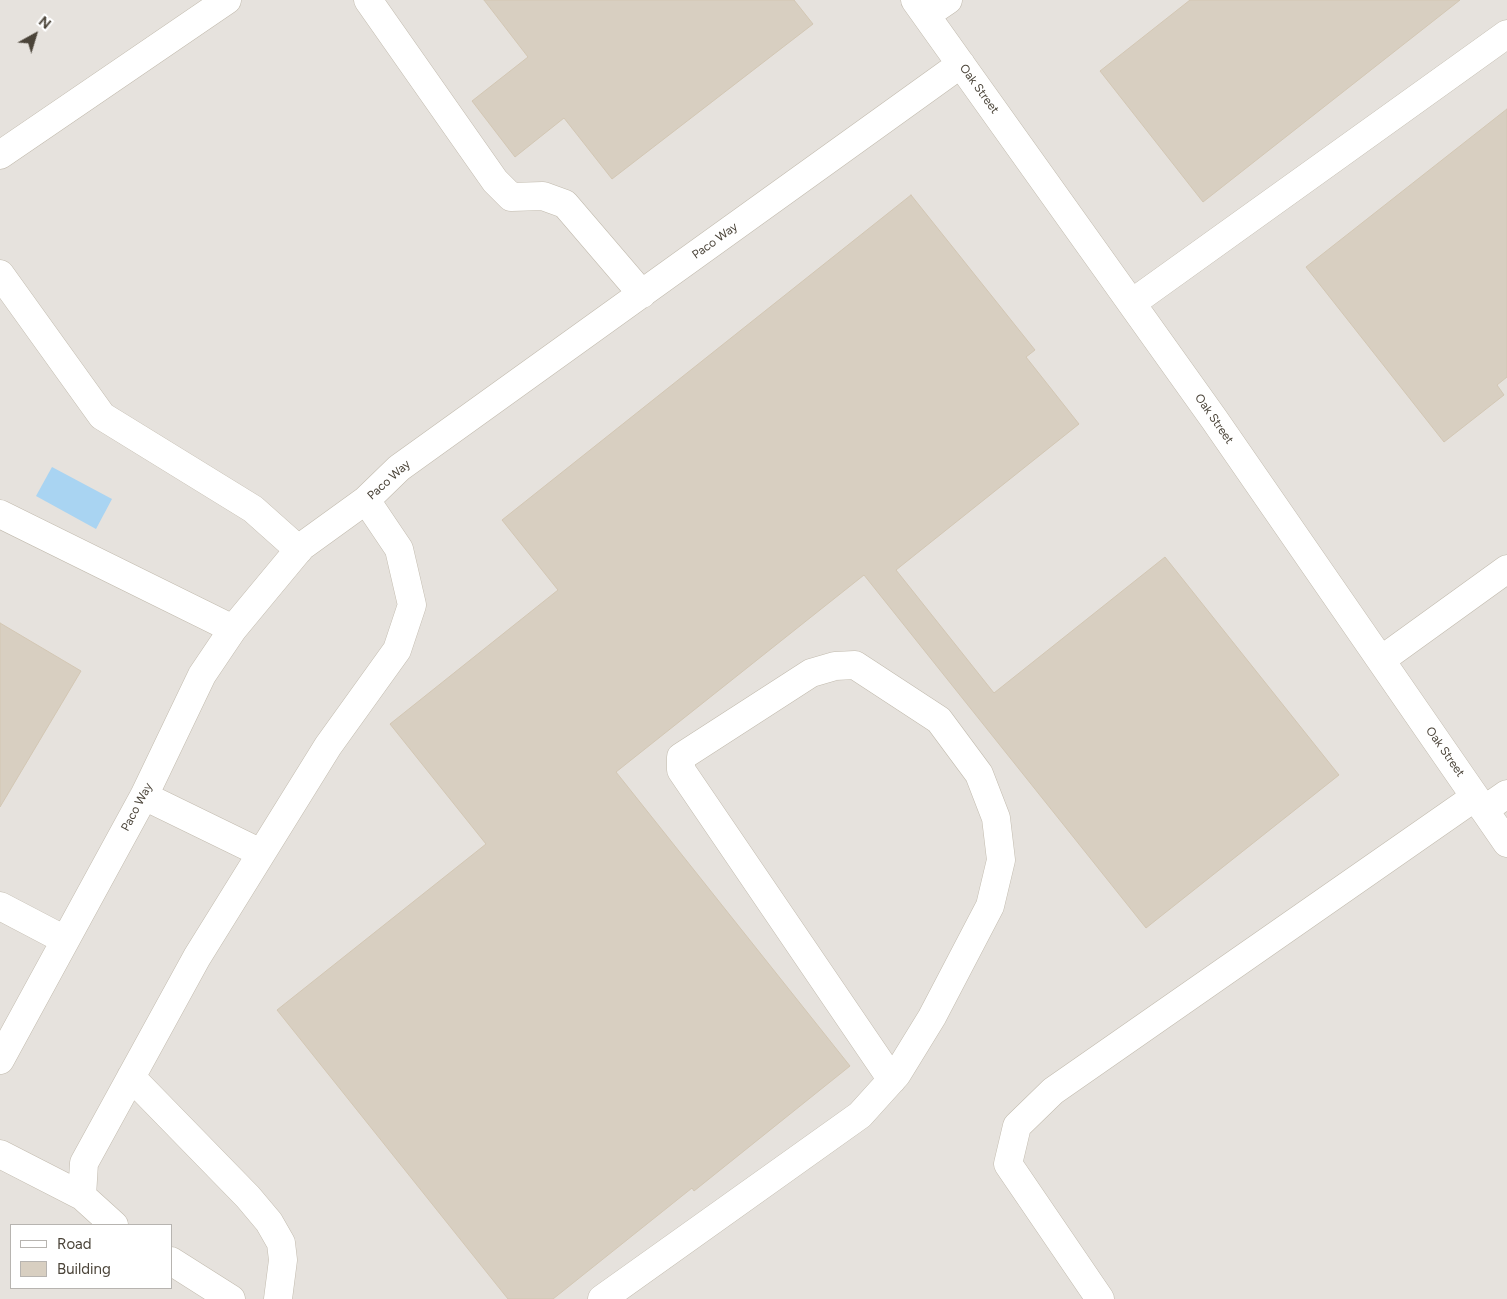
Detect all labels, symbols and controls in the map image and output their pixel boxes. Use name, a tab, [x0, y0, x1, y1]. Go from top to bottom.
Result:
north arrow	[10, 10, 60, 60]
text: N	[35, 13, 54, 33]
street label: Oak Street	[956, 61, 1002, 117]
street label: Paco Way	[689, 220, 741, 262]
street label: Oak Street	[1192, 391, 1236, 447]
street label: Paco Way	[365, 457, 413, 503]
street label: Oak Street	[1423, 724, 1467, 780]
street label: Paco Way	[118, 780, 156, 834]
legend	[10, 1224, 172, 1289]
text: Road	[57, 1235, 92, 1253]
text: Building	[57, 1260, 111, 1278]

